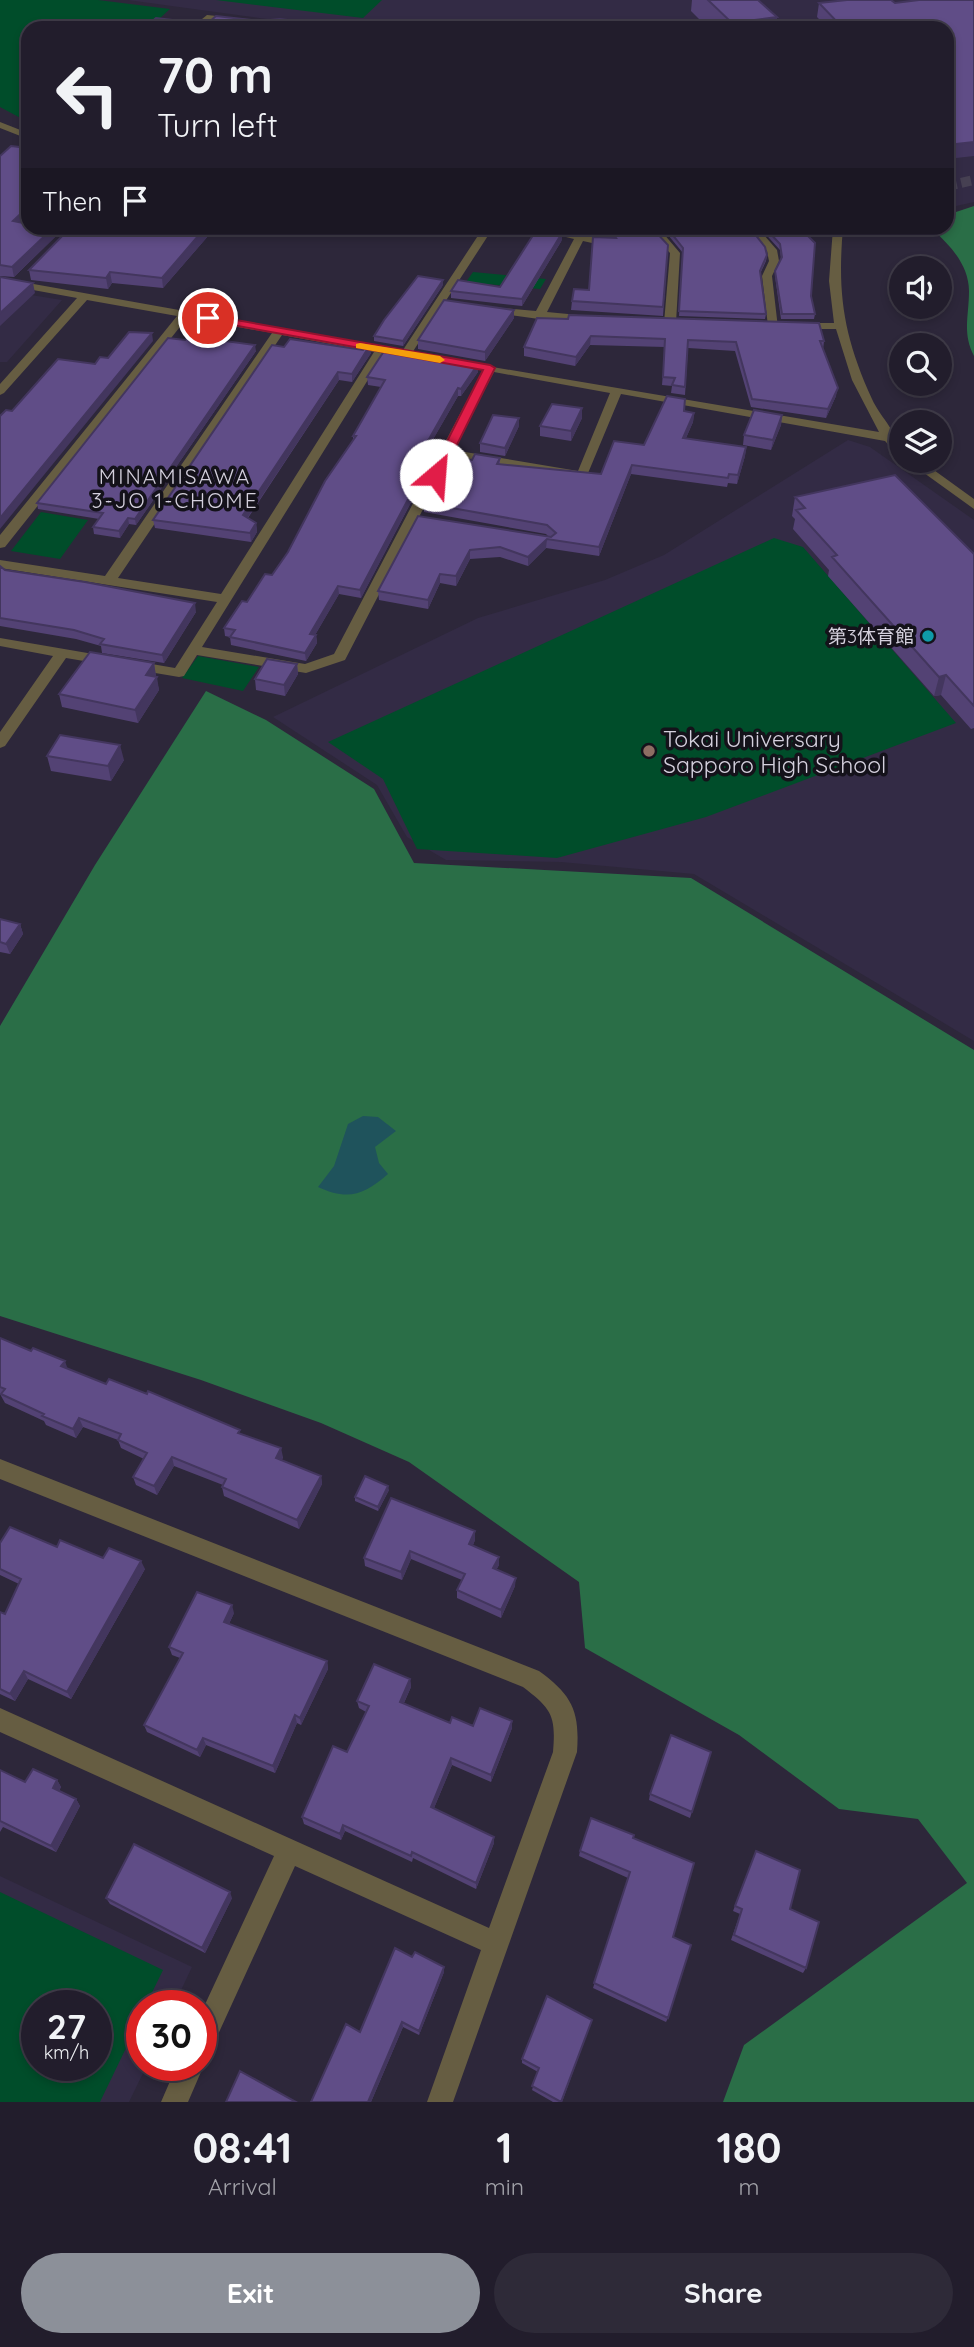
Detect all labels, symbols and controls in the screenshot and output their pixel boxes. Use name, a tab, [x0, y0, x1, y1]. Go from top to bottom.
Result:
text: 70 m	[157, 44, 273, 105]
icon: left	[42, 49, 133, 140]
text: Turn left	[157, 105, 278, 145]
icon: arrive	[116, 182, 154, 220]
text: Then	[42, 185, 102, 218]
map controls	[889, 256, 952, 473]
button: sound	[889, 256, 952, 319]
pin	[178, 288, 238, 348]
icon: arrive	[189, 299, 227, 337]
button: search	[889, 333, 952, 396]
button: layers	[889, 410, 952, 473]
position arrow	[399, 438, 473, 512]
district label: MINAMISAWA 3-JO 1-CHOME	[91, 463, 259, 513]
place label: 第3体育館	[828, 624, 914, 648]
marker: 第3体育館	[920, 628, 936, 644]
place label: Tokai Universary Sapporo High School	[663, 724, 886, 779]
marker: Tokai Universary Sapporo High School	[641, 743, 657, 759]
speed limit sign: 30	[126, 1990, 217, 2081]
text: 27	[47, 2004, 86, 2048]
text: km/h	[44, 2041, 89, 2064]
text: 08:41	[192, 2121, 292, 2174]
text: 1	[496, 2121, 513, 2174]
text: 180	[716, 2121, 782, 2174]
text: Arrival	[208, 2172, 277, 2201]
text: min	[485, 2172, 524, 2201]
text: m	[739, 2172, 759, 2201]
button: Exit	[21, 2253, 480, 2333]
button: Share	[494, 2253, 953, 2333]

